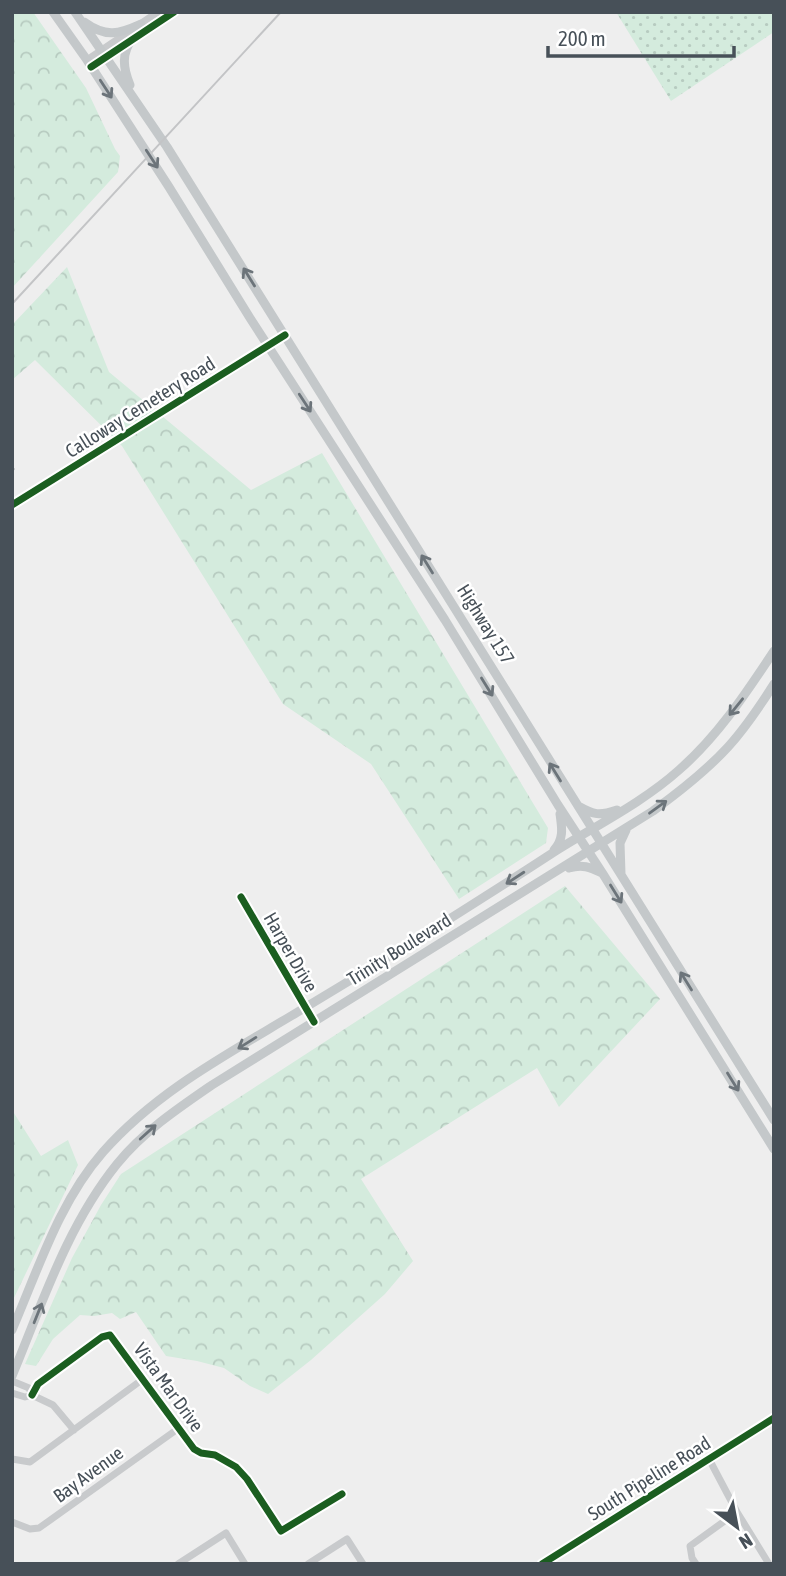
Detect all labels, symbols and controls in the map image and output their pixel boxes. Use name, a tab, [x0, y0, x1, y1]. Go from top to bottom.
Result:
scale bar	[548, 14, 734, 58]
text: 200 m	[558, 26, 606, 50]
one-way arrow	[98, 79, 113, 98]
one-way arrow	[145, 149, 159, 169]
one-way arrow	[241, 268, 255, 288]
street label: Calloway Cemetery Road	[61, 352, 219, 462]
one-way arrow	[298, 393, 313, 412]
one-way arrow	[420, 554, 434, 574]
street label: Highway 157	[453, 580, 519, 668]
one-way arrow	[480, 677, 494, 697]
one-way arrow	[728, 698, 743, 716]
one-way arrow	[548, 762, 562, 782]
one-way arrow	[648, 800, 667, 814]
one-way arrow	[506, 871, 526, 885]
one-way arrow	[609, 884, 623, 904]
street label: Harper Drive	[259, 908, 323, 996]
street label: Trinity Boulevard	[343, 908, 455, 990]
one-way arrow	[678, 971, 692, 991]
one-way arrow	[238, 1035, 257, 1050]
one-way arrow	[726, 1072, 740, 1092]
one-way arrow	[139, 1124, 157, 1140]
one-way arrow	[33, 1303, 46, 1325]
street label: Vista Mar Drive	[130, 1338, 208, 1436]
street label: South Pipeline Road	[584, 1431, 714, 1525]
street label: Bay Avenue	[49, 1441, 127, 1507]
north arrow	[702, 1492, 772, 1562]
text: N	[735, 1529, 757, 1554]

